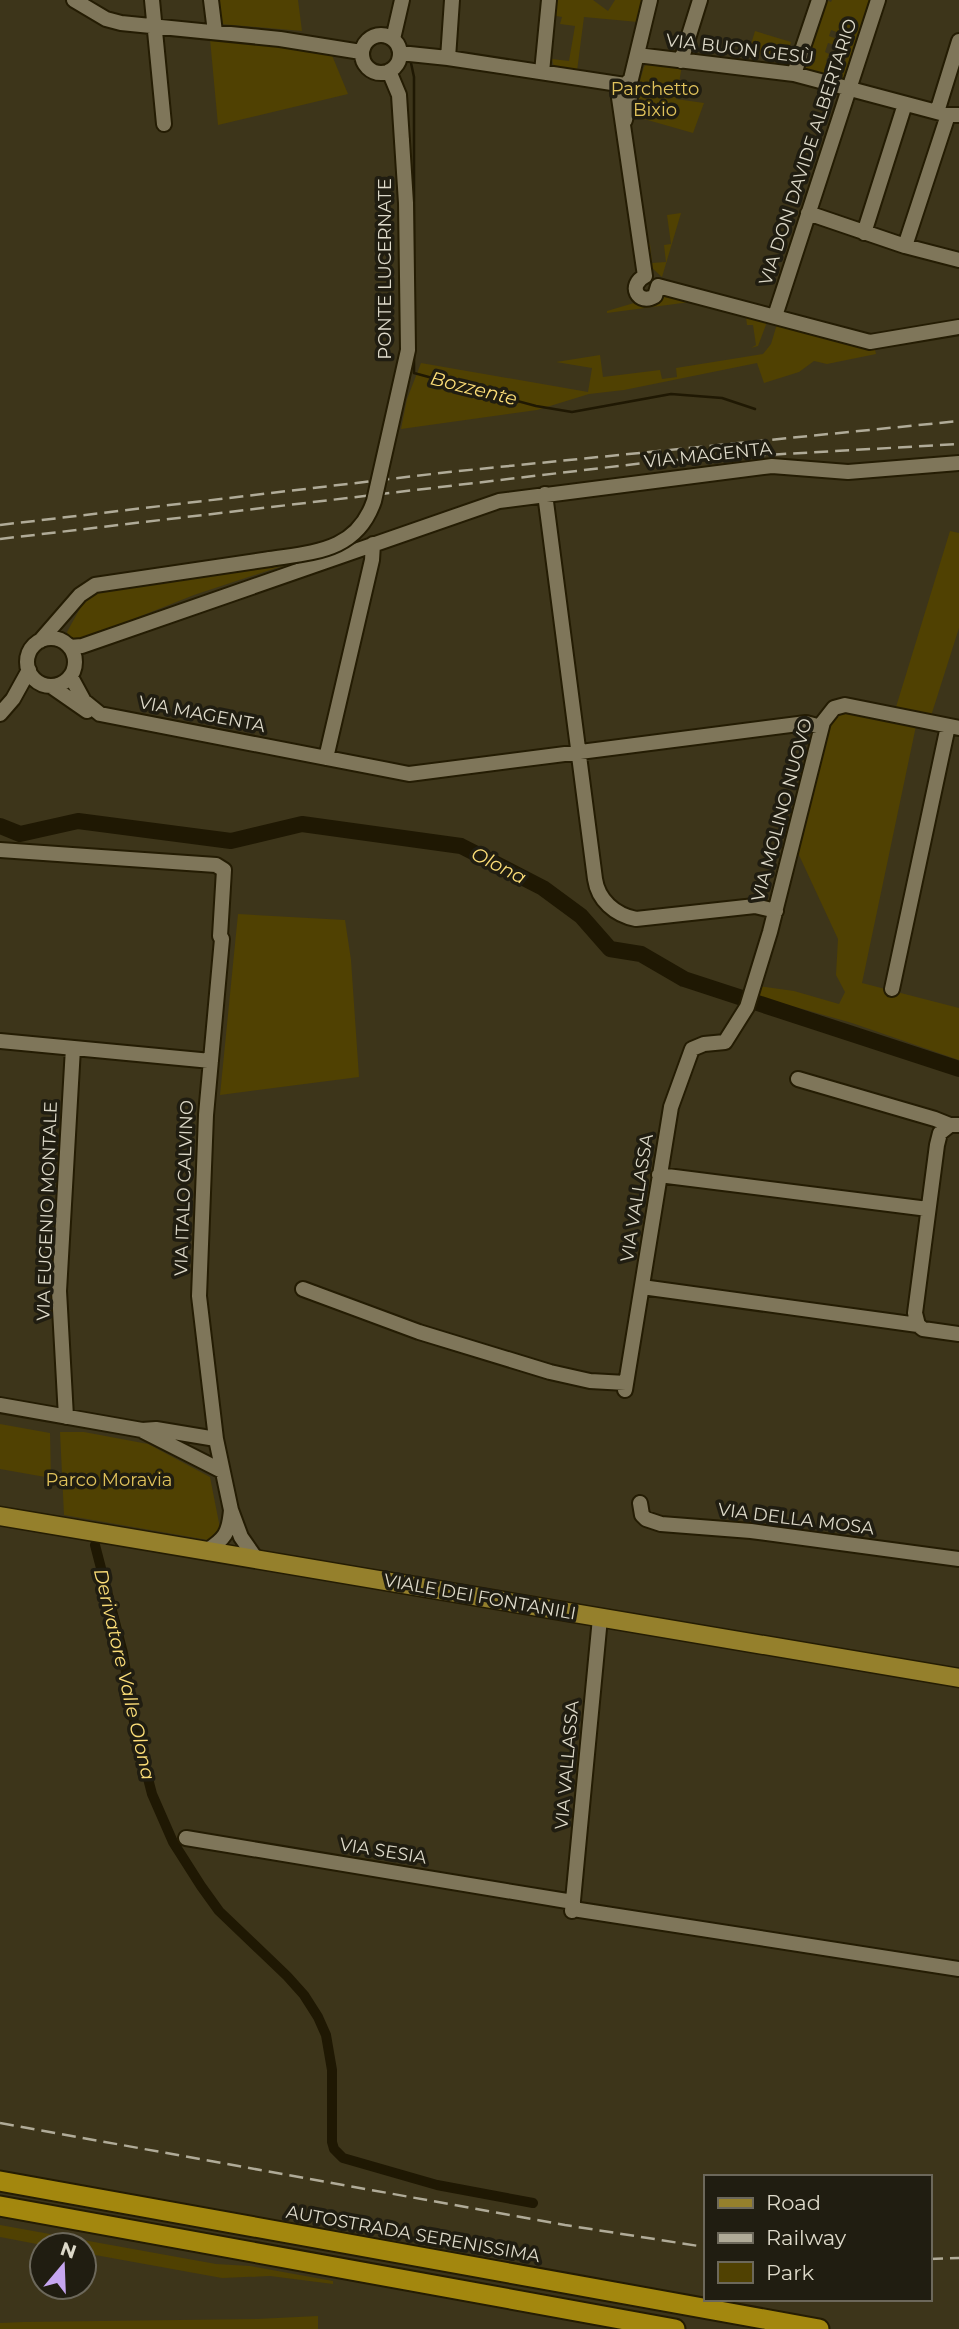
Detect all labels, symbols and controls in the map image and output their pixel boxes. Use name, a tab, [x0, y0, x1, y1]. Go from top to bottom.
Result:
street label: VIA DON DAVIDE ALBERTARIO	[754, 16, 862, 288]
street label: VIA BUON GESÙ	[665, 29, 815, 69]
park label: Parchetto Bixio	[611, 78, 699, 121]
street label: PONTE LUCERNATE	[374, 178, 396, 360]
water label: Bozzente	[428, 367, 520, 410]
street label: VIA MAGENTA	[643, 437, 773, 473]
street label: VIA MAGENTA	[137, 691, 267, 737]
street label: VIA MOLINO NUOVO	[747, 716, 817, 904]
water label: Olona	[467, 842, 530, 889]
street label: VIA ITALO CALVINO	[170, 1100, 198, 1276]
street label: VIA EUGENIO MONTALE	[32, 1101, 62, 1321]
street label: VIA VALLASSA	[616, 1132, 658, 1264]
park label: Parco Moravia	[46, 1469, 172, 1491]
street label: VIA DELLA MOSA	[717, 1498, 876, 1540]
water label: Derivatore Valle Olona	[89, 1566, 160, 1782]
street label: VIALE DEI FONTANILI	[382, 1569, 578, 1625]
street label: VIA VALLASSA	[550, 1700, 584, 1830]
street label: VIA SESIA	[338, 1833, 428, 1869]
legend	[704, 2175, 931, 2301]
text: Road	[766, 2190, 821, 2215]
street label: AUTOSTRADA SERENISSIMA	[284, 2201, 542, 2267]
text: Railway	[766, 2225, 847, 2250]
north arrow	[28, 2231, 98, 2301]
text: N	[57, 2237, 79, 2264]
text: Park	[766, 2260, 814, 2285]

